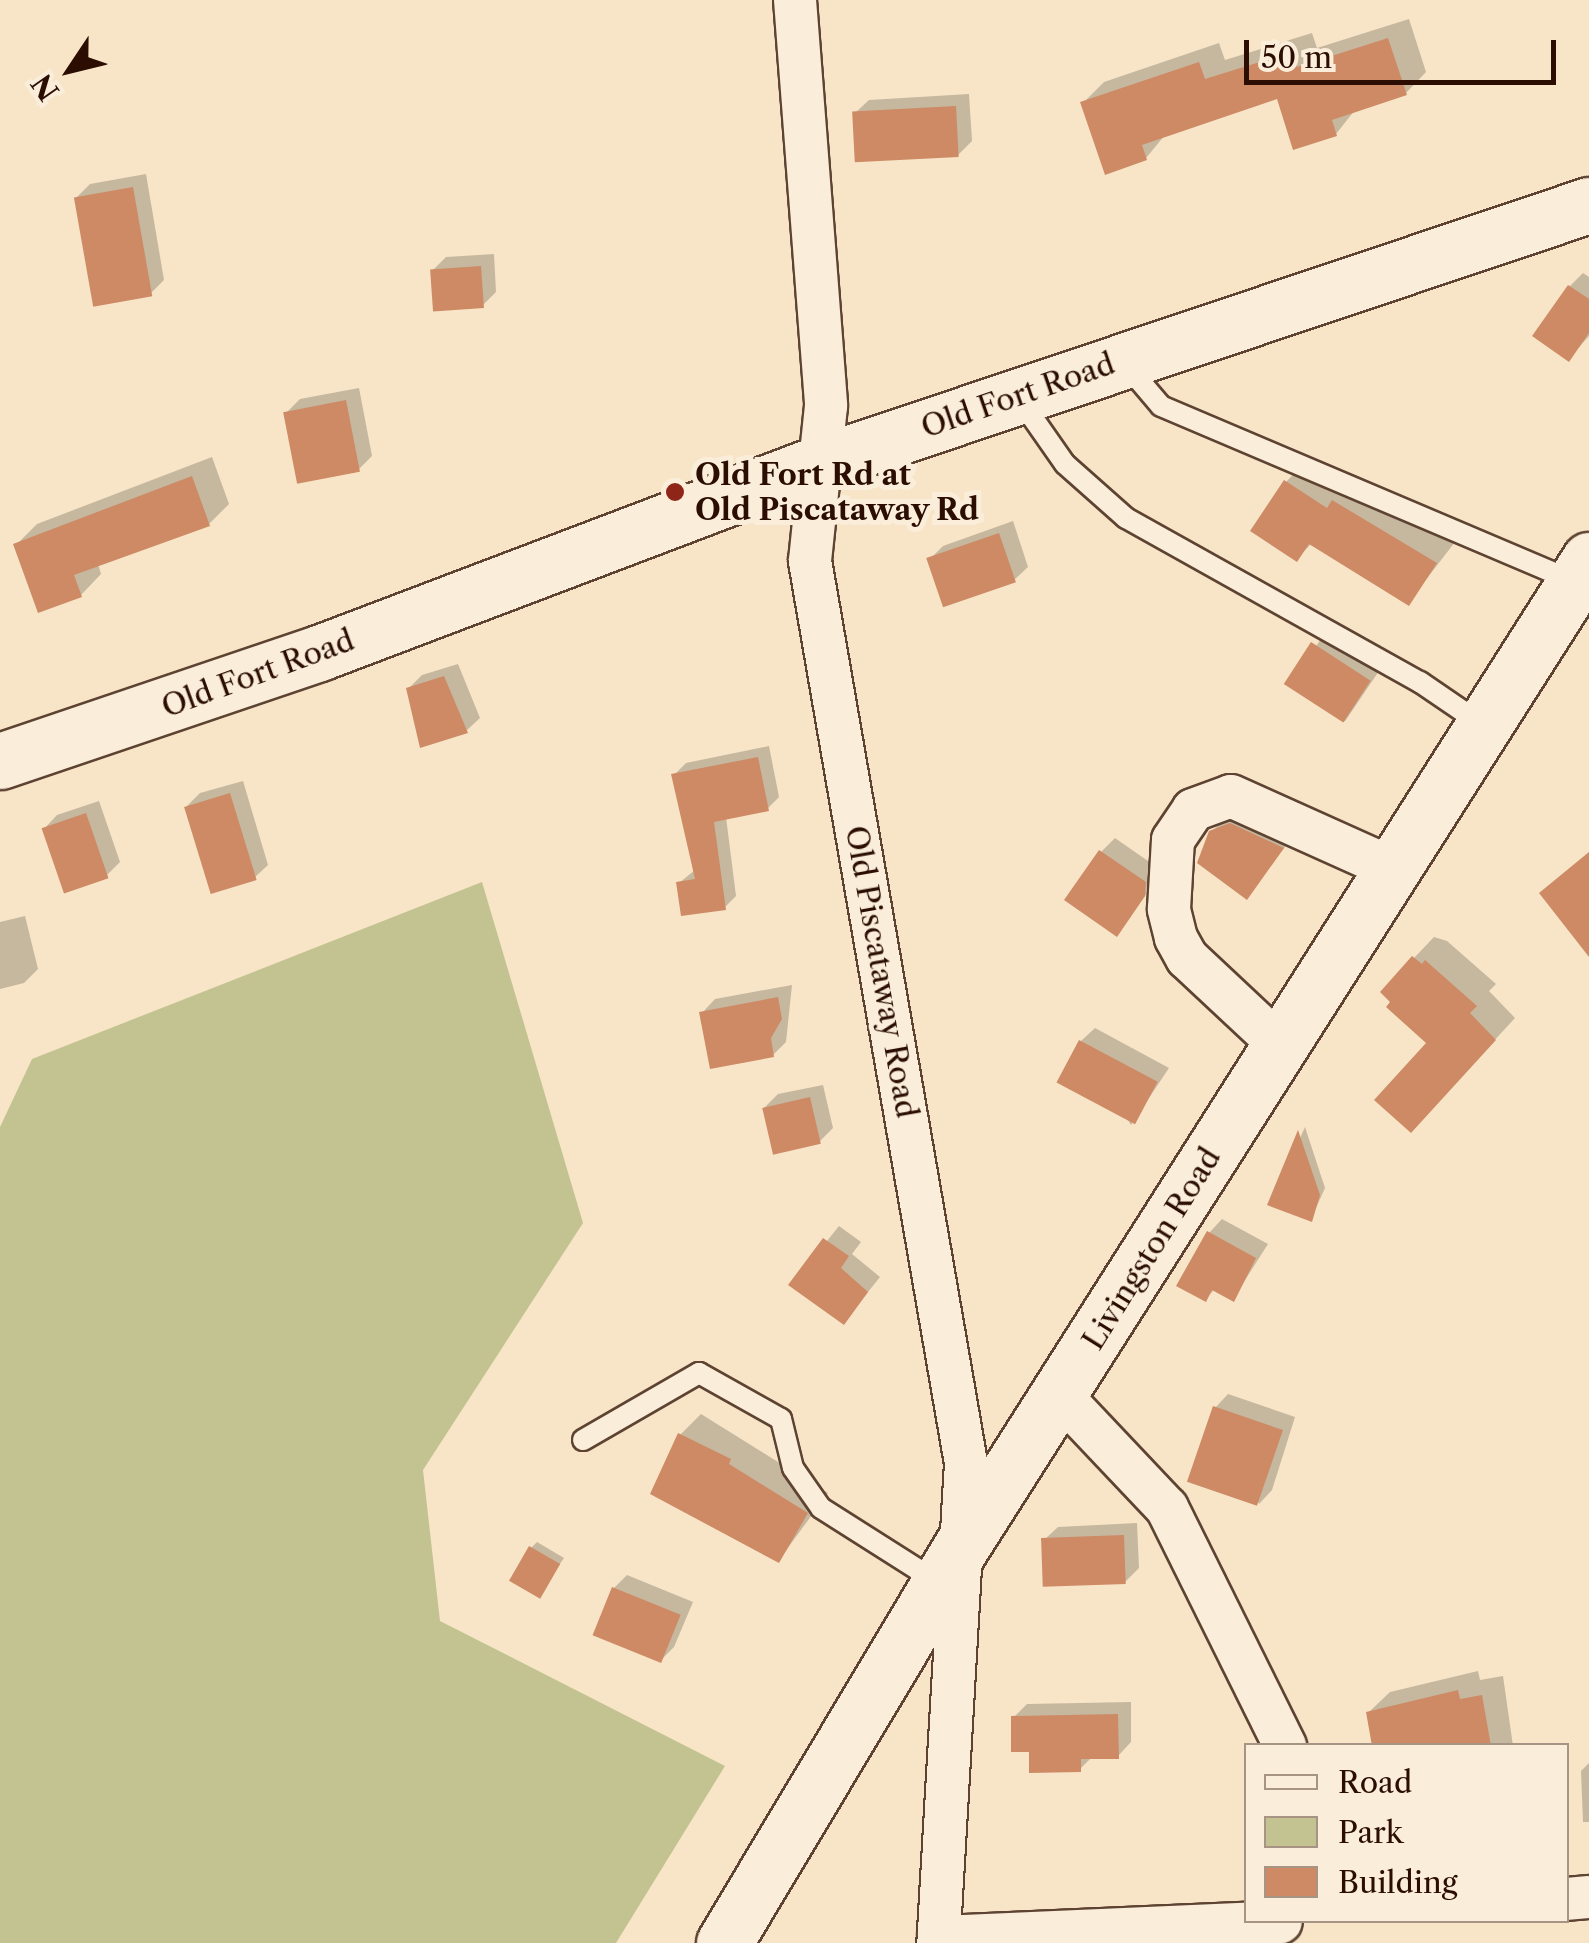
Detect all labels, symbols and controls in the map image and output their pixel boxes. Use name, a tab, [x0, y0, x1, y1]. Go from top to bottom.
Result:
north arrow	[20, 20, 120, 120]
scale bar	[1249, 20, 1562, 82]
text: 50 m	[1261, 39, 1332, 76]
text: N	[25, 67, 66, 107]
street label: Old Fort Road	[917, 346, 1119, 446]
place label: Old Fort Rd at Old Piscataway Rd	[695, 457, 980, 528]
marker: Old Fort Rd at Old Piscataway Rd	[664, 481, 686, 503]
street label: Old Fort Road	[157, 623, 359, 725]
street label: Old Piscataway Road	[837, 823, 925, 1121]
street label: Livingston Road	[1075, 1141, 1229, 1357]
legend	[1244, 1743, 1569, 1923]
text: Road	[1338, 1764, 1412, 1801]
text: Park	[1338, 1814, 1403, 1851]
text: Building	[1338, 1864, 1458, 1901]

